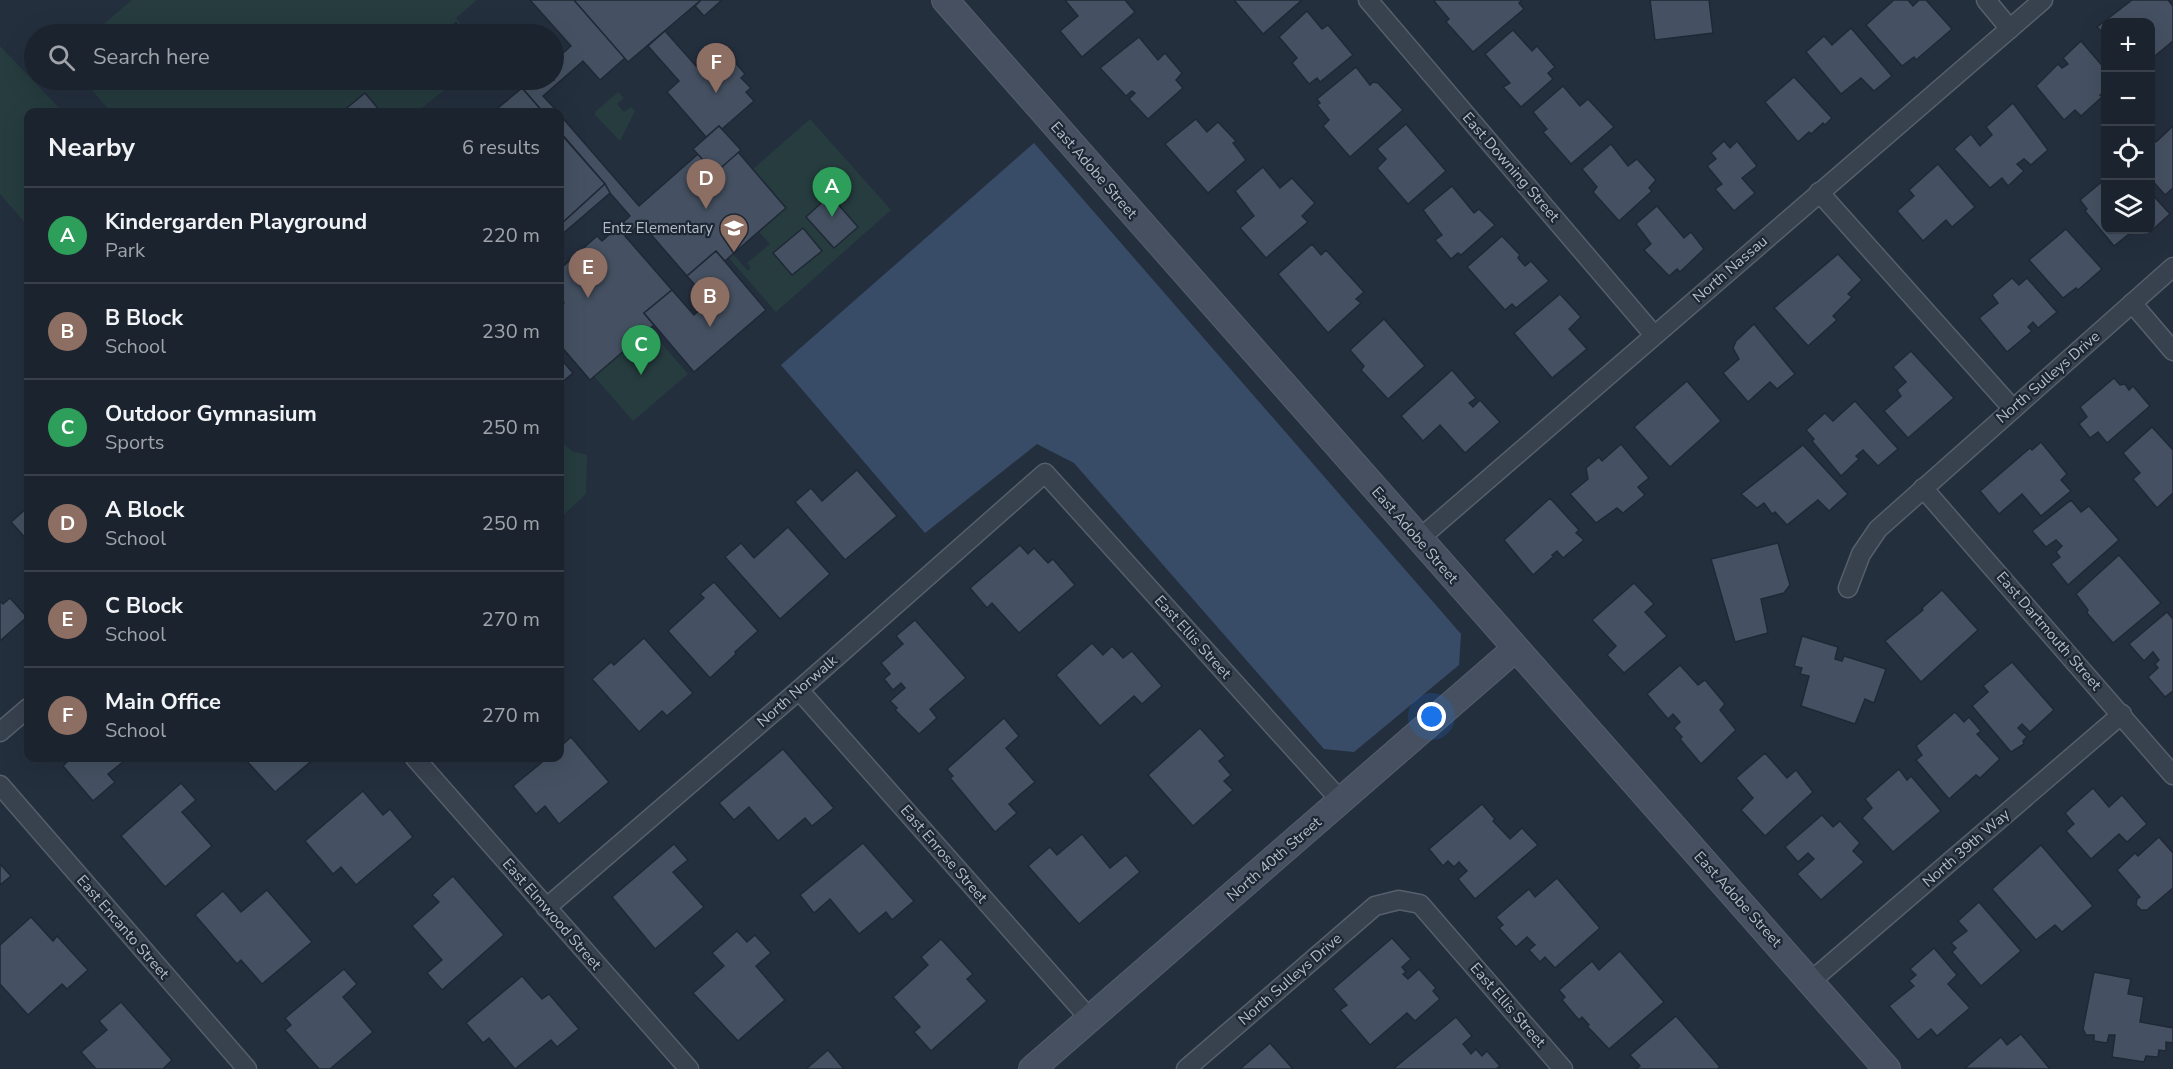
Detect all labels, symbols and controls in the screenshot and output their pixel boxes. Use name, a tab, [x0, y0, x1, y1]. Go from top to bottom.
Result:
map controls	[2101, 18, 2155, 234]
button: +	[2101, 18, 2155, 72]
search box	[24, 24, 564, 90]
icon: search	[45, 41, 78, 74]
text: Search here	[93, 42, 210, 72]
pin: F	[696, 44, 736, 93]
button: −	[2101, 72, 2155, 126]
street label: East Downing Street	[1458, 108, 1565, 227]
street label: East Adobe Street	[1046, 117, 1142, 223]
button: locate	[2101, 126, 2155, 180]
text: Nearby	[48, 130, 135, 165]
text: 6 results	[462, 134, 540, 161]
pin: D	[686, 160, 726, 209]
pin: A	[812, 168, 852, 217]
button: layers	[2101, 180, 2155, 234]
text: Kindergarden Playground	[105, 207, 367, 237]
school or university icon: Entz Elementary	[718, 212, 750, 254]
place label: Entz Elementary	[603, 218, 713, 238]
text: A	[60, 222, 75, 249]
text: 220 m	[482, 222, 540, 249]
street label: North Nassau	[1688, 231, 1772, 307]
text: Park	[105, 237, 145, 264]
pin: E	[568, 248, 608, 298]
pin: B	[690, 278, 730, 327]
text: B Block	[105, 303, 183, 333]
text: B	[61, 318, 74, 345]
text: 230 m	[482, 318, 540, 345]
pin: C	[622, 326, 660, 375]
street label: North Sulleys Drive	[1992, 326, 2104, 428]
text: School	[105, 333, 166, 360]
text: Outdoor Gymnasium	[105, 399, 317, 429]
text: C	[61, 414, 74, 441]
text: 250 m	[482, 414, 540, 441]
text: Sports	[105, 429, 164, 456]
street label: East Adobe Street	[1367, 482, 1463, 588]
text: A Block	[105, 495, 184, 525]
text: D	[60, 510, 75, 537]
text: 250 m	[482, 510, 540, 537]
text: School	[105, 525, 166, 552]
street label: East Dartmouth Street	[1992, 567, 2107, 695]
text: C Block	[105, 591, 183, 621]
street label: East Ellis Street	[1150, 591, 1236, 684]
text: E	[62, 606, 73, 633]
text: 270 m	[482, 606, 540, 633]
text: School	[105, 621, 166, 648]
street label: North Norwalk	[753, 650, 842, 731]
text: Main Office	[105, 687, 221, 717]
text: F	[62, 702, 73, 729]
text: 270 m	[482, 702, 540, 729]
your location	[1417, 702, 1446, 731]
text: School	[105, 717, 166, 744]
street label: East Enrose Street	[896, 801, 993, 908]
street label: North 39th Way	[1918, 804, 2014, 892]
street label: North 40th Street	[1222, 812, 1326, 906]
street label: East Adobe Street	[1690, 847, 1787, 952]
street label: East Elmwood Street	[498, 854, 606, 975]
street label: East Encanto Street	[72, 871, 174, 984]
street label: North Sulleys Drive	[1234, 928, 1346, 1030]
street label: East Ellis Street	[1466, 958, 1551, 1052]

